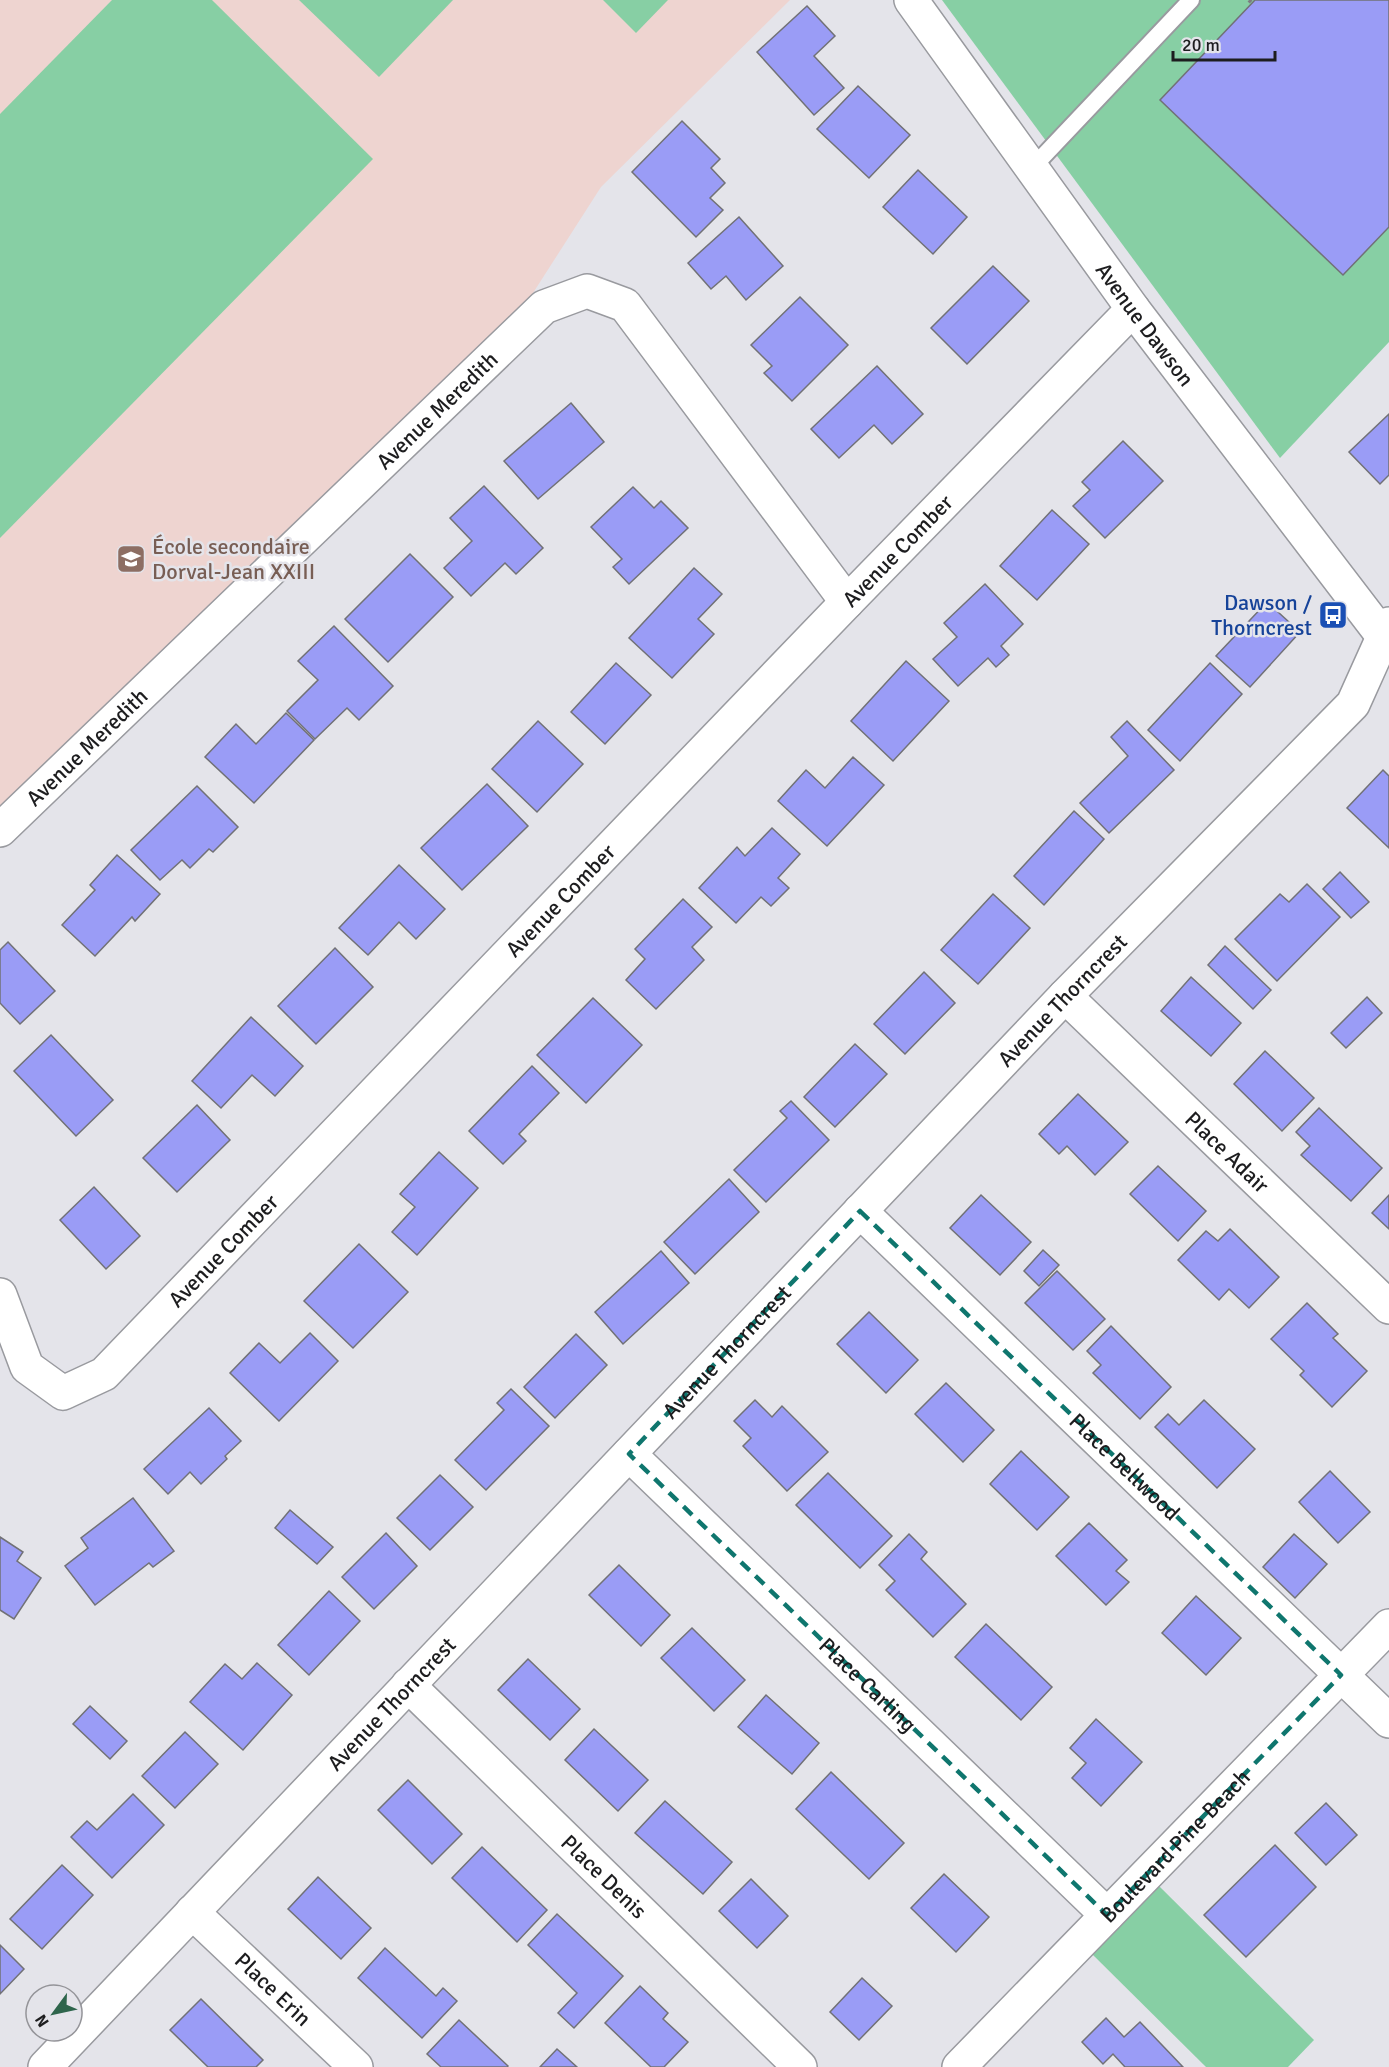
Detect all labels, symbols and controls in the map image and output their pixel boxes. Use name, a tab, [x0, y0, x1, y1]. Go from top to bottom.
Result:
scale bar	[1173, 24, 1275, 62]
text: 20 m	[1182, 34, 1220, 56]
street label: Avenue Dawson	[1090, 257, 1200, 391]
street label: Avenue Meredith	[370, 345, 503, 475]
street label: Avenue Comber	[836, 489, 958, 612]
place label: École secondaire Dorval-Jean XXIII	[152, 533, 315, 585]
school or university icon: École secondaire Dorval-Jean XXIII	[115, 543, 147, 575]
place label: Dawson / Thorncrest	[1211, 589, 1313, 641]
bus stop icon: Dawson / Thorncrest	[1317, 599, 1349, 631]
street label: Avenue Meredith	[20, 682, 153, 811]
street label: Avenue Comber	[499, 838, 620, 962]
street label: Avenue Thorncrest	[992, 928, 1133, 1072]
street label: Place Adair	[1180, 1105, 1275, 1198]
street label: Avenue Comber	[162, 1188, 283, 1313]
street label: Avenue Thorncrest	[656, 1279, 797, 1424]
street label: Place Bellwood	[1064, 1407, 1186, 1526]
street label: Avenue Thorncrest	[321, 1631, 461, 1776]
street label: Place Carling	[814, 1632, 922, 1737]
street label: Boulevard Pine Beach	[1094, 1763, 1255, 1928]
street label: Place Denis	[556, 1828, 653, 1924]
street label: Place Erin	[230, 1946, 317, 2031]
north arrow	[24, 1983, 84, 2043]
text: N	[31, 2011, 54, 2031]

